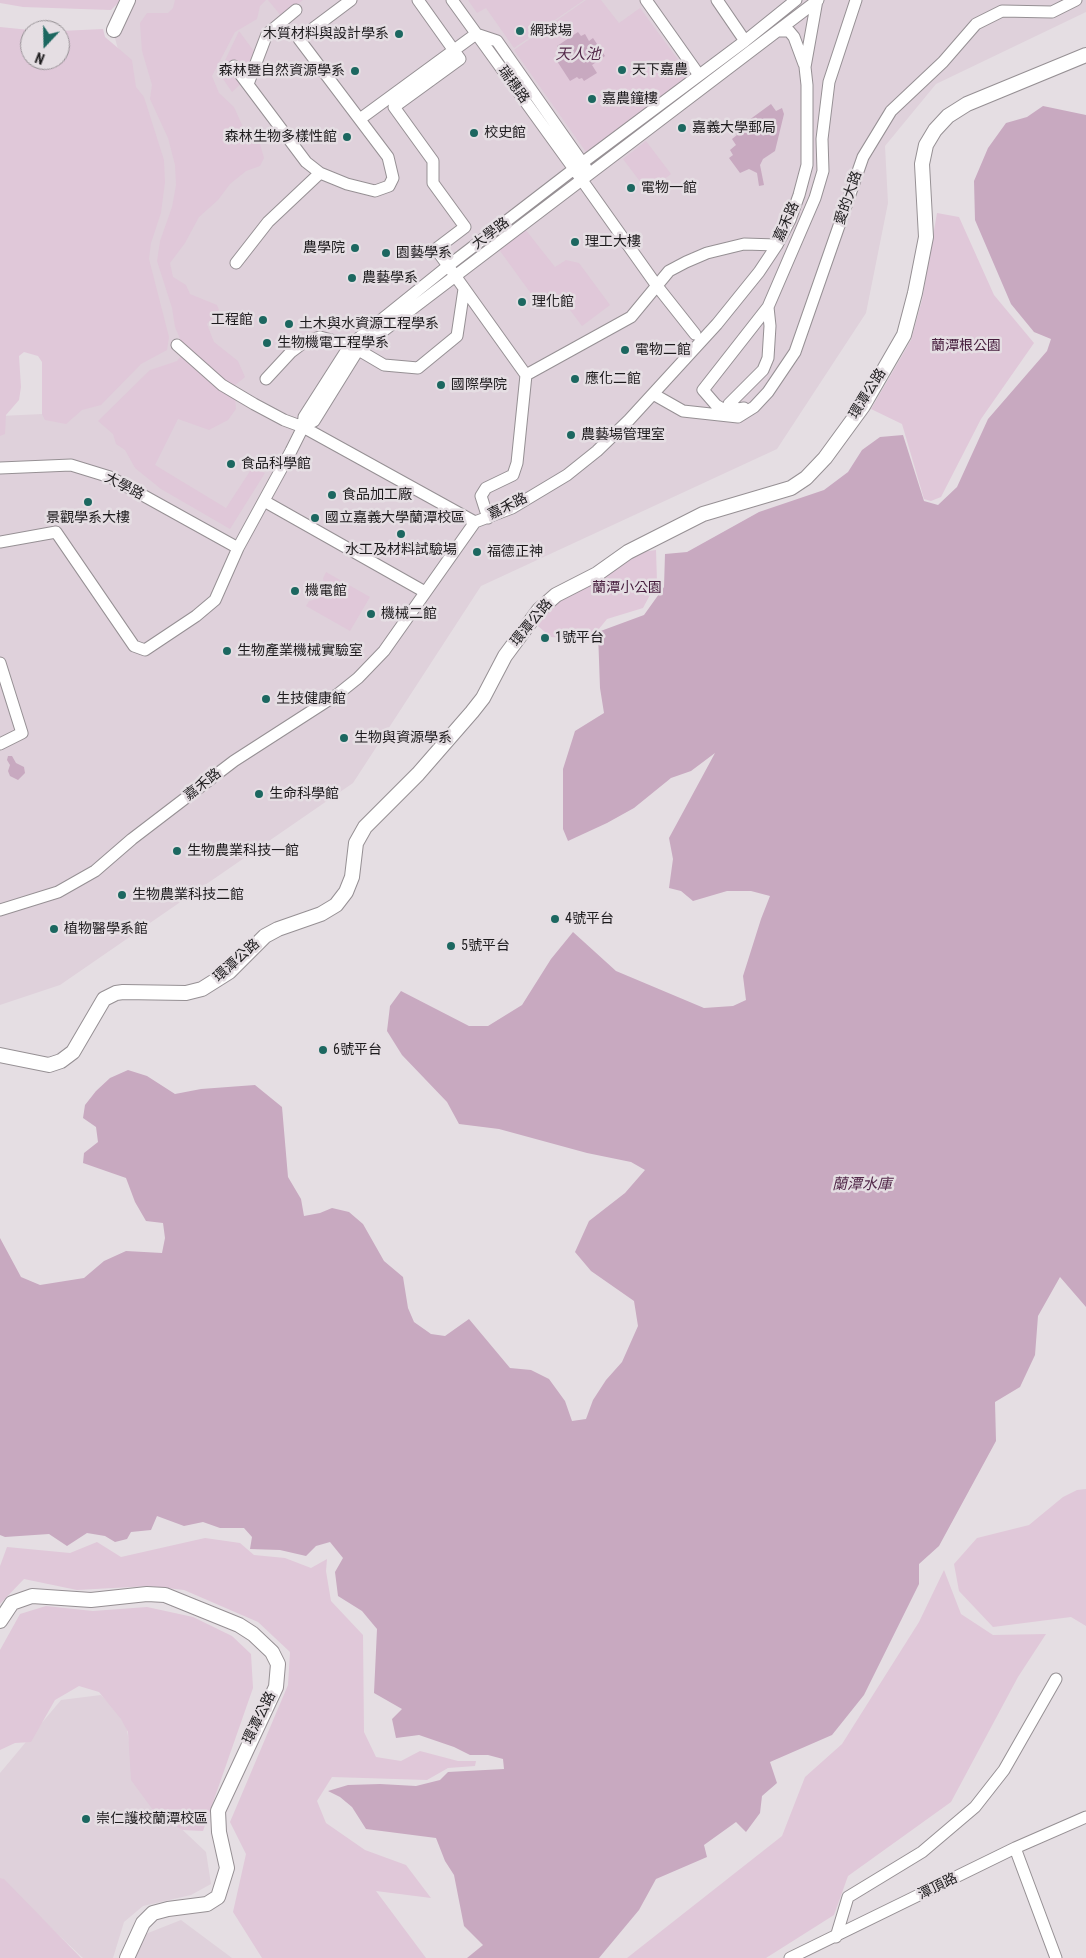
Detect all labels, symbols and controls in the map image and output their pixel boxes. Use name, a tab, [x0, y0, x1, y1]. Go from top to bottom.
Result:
north arrow	[20, 20, 70, 70]
place label: 網球場	[530, 23, 572, 39]
marker: 網球場	[514, 25, 526, 37]
place label: 木質材料與設計學系	[263, 26, 389, 42]
marker: 木質材料與設計學系	[393, 28, 405, 40]
water label: 天人池	[556, 46, 600, 64]
text: N	[33, 49, 47, 67]
place label: 天下嘉農	[632, 62, 688, 78]
place label: 森林暨自然資源學系	[219, 63, 345, 79]
street label: 瑞穗路	[494, 63, 532, 107]
marker: 天下嘉農	[616, 64, 628, 76]
marker: 森林暨自然資源學系	[349, 65, 361, 77]
place label: 嘉農鐘樓	[602, 91, 658, 107]
marker: 嘉農鐘樓	[586, 93, 598, 105]
place label: 嘉義大學郵局	[692, 120, 776, 136]
marker: 嘉義大學郵局	[676, 122, 688, 134]
place label: 校史館	[484, 125, 526, 141]
marker: 校史館	[468, 127, 480, 139]
place label: 森林生物多樣性館	[225, 129, 337, 145]
marker: 森林生物多樣性館	[341, 131, 353, 143]
street label: 愛的大路	[832, 169, 866, 227]
place label: 電物一館	[641, 180, 697, 196]
marker: 電物一館	[625, 182, 637, 194]
street label: 嘉禾路	[771, 199, 803, 245]
street label: 大學路	[469, 215, 513, 253]
place label: 理工大樓	[585, 234, 641, 250]
marker: 理工大樓	[569, 236, 581, 248]
place label: 農學院	[303, 240, 345, 256]
marker: 農學院	[349, 242, 361, 254]
place label: 園藝學系	[396, 245, 452, 261]
marker: 園藝學系	[380, 247, 392, 259]
place label: 農藝學系	[362, 270, 418, 286]
marker: 農藝學系	[346, 272, 358, 284]
place label: 理化館	[532, 294, 574, 310]
marker: 理化館	[516, 296, 528, 308]
place label: 工程館	[211, 312, 253, 328]
marker: 工程館	[257, 314, 269, 326]
place label: 土木與水資源工程學系	[299, 316, 439, 332]
marker: 土木與水資源工程學系	[283, 318, 295, 330]
place label: 生物機電工程學系	[277, 335, 389, 351]
marker: 生物機電工程學系	[261, 337, 273, 349]
park label: 蘭潭根公園	[931, 338, 1001, 354]
place label: 電物二館	[635, 342, 691, 358]
marker: 電物二館	[619, 344, 631, 356]
street label: 環潭公路	[846, 366, 890, 422]
place label: 應化二館	[585, 371, 641, 387]
marker: 應化二館	[569, 373, 581, 385]
place label: 國際學院	[451, 377, 507, 393]
marker: 國際學院	[435, 379, 447, 391]
place label: 農藝場管理室	[581, 427, 665, 443]
marker: 農藝場管理室	[565, 429, 577, 441]
place label: 食品科學館	[241, 456, 311, 472]
marker: 食品科學館	[225, 458, 237, 470]
street label: 大學路	[101, 470, 147, 504]
place label: 食品加工廠	[342, 487, 412, 503]
marker: 食品加工廠	[326, 489, 338, 501]
street label: 嘉禾路	[485, 490, 531, 524]
marker: 景觀學系大樓	[82, 496, 94, 508]
place label: 景觀學系大樓	[46, 510, 130, 526]
place label: 國立嘉義大學蘭潭校區	[325, 510, 465, 526]
marker: 國立嘉義大學蘭潭校區	[309, 512, 321, 524]
marker: 水工及材料試驗場	[395, 528, 407, 540]
place label: 水工及材料試驗場	[345, 542, 457, 558]
place label: 福德正神	[487, 544, 543, 560]
marker: 福德正神	[471, 546, 483, 558]
park label: 蘭潭小公園	[592, 580, 662, 596]
place label: 機電館	[305, 583, 347, 599]
marker: 機電館	[289, 585, 301, 597]
street label: 環潭公路	[508, 596, 556, 650]
place label: 機械二館	[381, 606, 437, 622]
marker: 機械二館	[365, 608, 377, 620]
place label: 1號平台	[555, 630, 604, 646]
marker: 1號平台	[539, 632, 551, 644]
place label: 生物產業機械實驗室	[237, 643, 363, 659]
marker: 生物產業機械實驗室	[221, 645, 233, 657]
place label: 生技健康館	[276, 691, 346, 707]
marker: 生技健康館	[260, 693, 272, 705]
place label: 生物與資源學系	[354, 730, 452, 746]
marker: 生物與資源學系	[338, 732, 350, 744]
street label: 嘉禾路	[181, 765, 225, 805]
place label: 生命科學館	[269, 786, 339, 802]
marker: 生命科學館	[253, 788, 265, 800]
place label: 生物農業科技一館	[187, 843, 299, 859]
marker: 生物農業科技一館	[171, 845, 183, 857]
place label: 生物農業科技二館	[132, 887, 244, 903]
marker: 生物農業科技二館	[116, 889, 128, 901]
place label: 4號平台	[565, 911, 614, 927]
marker: 4號平台	[549, 913, 561, 925]
place label: 植物醫學系館	[64, 921, 148, 937]
marker: 植物醫學系館	[48, 923, 60, 935]
street label: 環潭公路	[211, 936, 263, 986]
place label: 5號平台	[461, 938, 510, 954]
marker: 5號平台	[445, 940, 457, 952]
place label: 6號平台	[333, 1042, 382, 1058]
marker: 6號平台	[317, 1044, 329, 1056]
water label: 蘭潭水庫	[832, 1176, 892, 1194]
street label: 環潭公路	[240, 1689, 280, 1747]
place label: 崇仁護校蘭潭校區	[96, 1811, 208, 1827]
marker: 崇仁護校蘭潭校區	[80, 1813, 92, 1825]
street label: 潭頂路	[915, 1870, 961, 1904]

